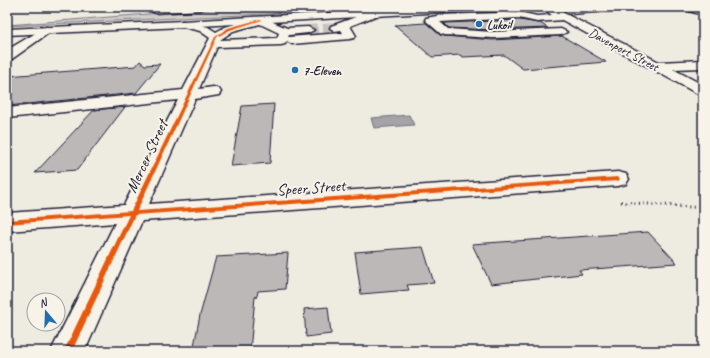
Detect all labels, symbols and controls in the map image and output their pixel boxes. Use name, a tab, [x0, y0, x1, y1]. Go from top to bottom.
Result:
place label: Lukoil	[487, 17, 514, 33]
marker: Lukoil	[474, 19, 484, 29]
street label: Davenport Street	[586, 25, 663, 76]
place label: 7-Eleven	[303, 63, 342, 79]
marker: 7-Eleven	[290, 65, 300, 75]
street label: Mercer Street	[121, 115, 174, 196]
street label: Speer Street	[276, 176, 348, 200]
north arrow	[26, 292, 66, 332]
text: N	[37, 294, 50, 310]

